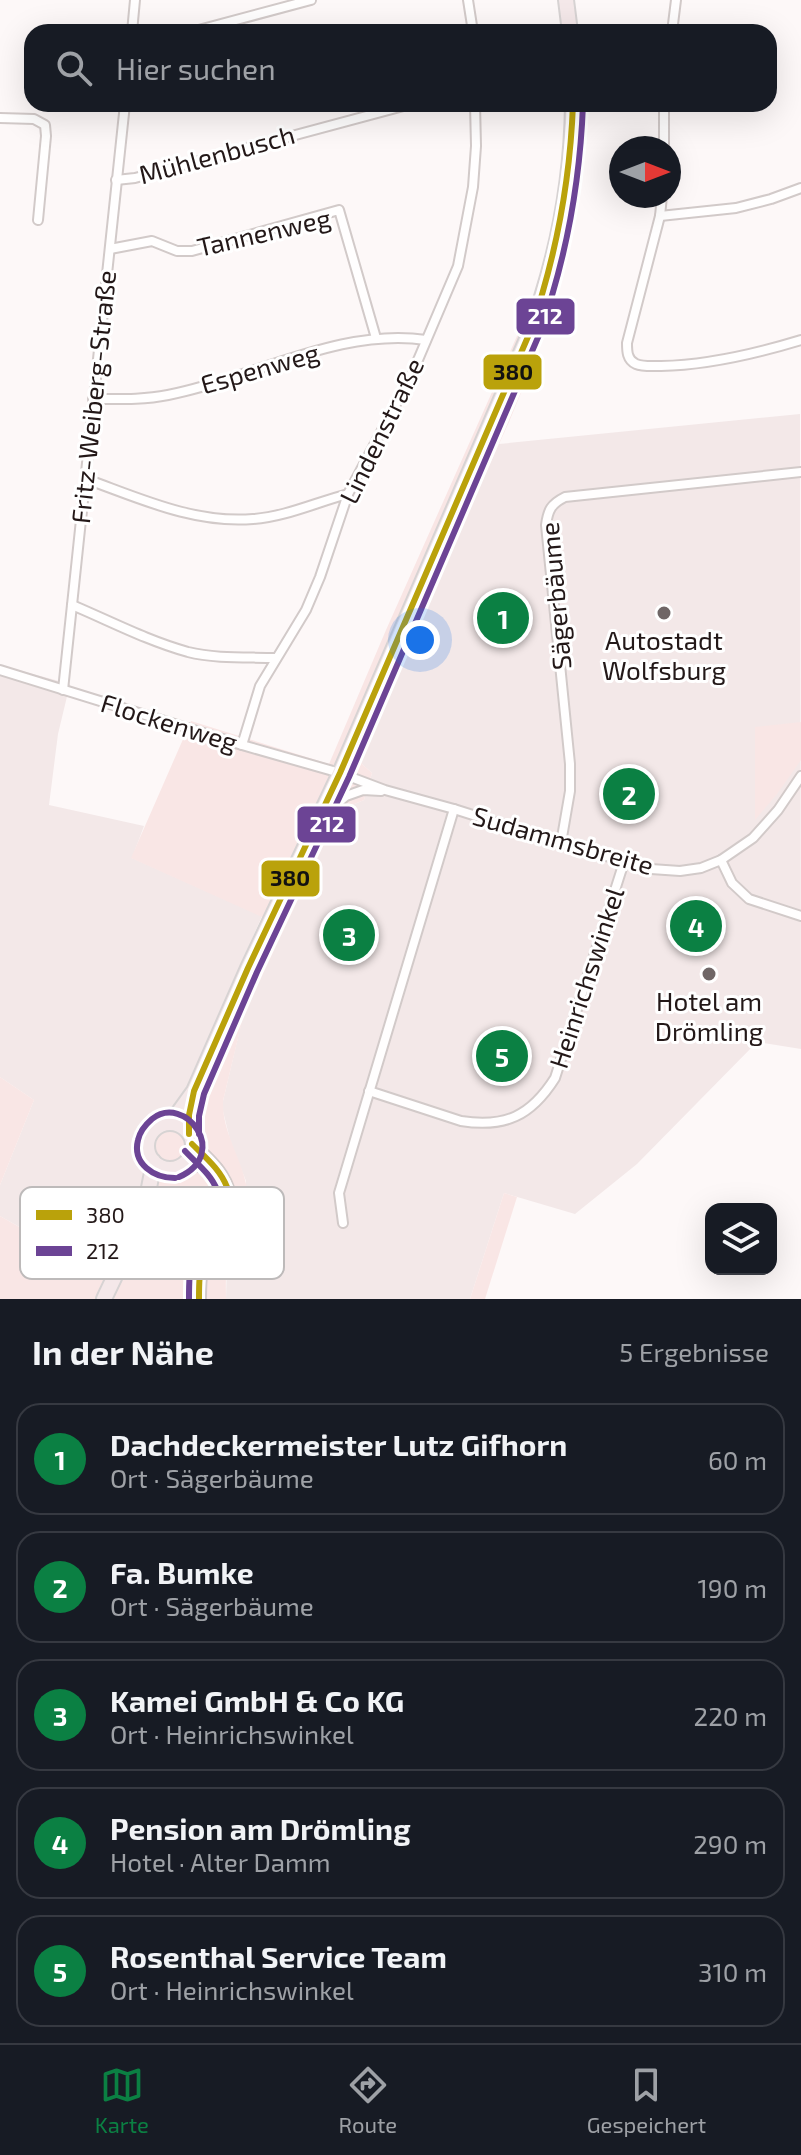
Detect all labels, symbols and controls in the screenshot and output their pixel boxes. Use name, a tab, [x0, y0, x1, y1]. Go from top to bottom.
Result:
search box	[24, 24, 777, 112]
icon: search	[52, 46, 96, 90]
text: Hier suchen	[116, 50, 276, 86]
street label: Mühlenbusch	[135, 118, 298, 189]
north arrow	[609, 136, 681, 208]
street label: Tannenweg	[194, 201, 333, 262]
street label: Fritz-Weiberg-Straße	[64, 269, 121, 525]
line badge: 212	[515, 297, 576, 336]
text: 212	[527, 302, 563, 328]
street label: Espenweg	[197, 336, 322, 399]
street label: Lindenstraße	[332, 352, 429, 508]
line badge: 380	[482, 353, 543, 391]
text: 380	[493, 358, 533, 384]
street label: Sägerbäume	[533, 521, 576, 671]
pin: 1	[477, 588, 529, 648]
marker: Autostadt Wolfsburg	[655, 604, 673, 622]
your location	[400, 620, 440, 660]
place label: Autostadt Wolfsburg	[602, 624, 726, 685]
street label: Flockenweg	[98, 686, 241, 757]
pin: 2	[603, 764, 655, 824]
street label: Sudammsbreite	[469, 799, 657, 880]
line badge: 212	[296, 805, 357, 844]
text: 212	[309, 810, 345, 836]
line badge: 380	[260, 859, 321, 898]
text: 380	[270, 864, 310, 890]
street label: Heinrichswinkel	[542, 883, 629, 1072]
pin: 4	[670, 896, 722, 956]
pin: 3	[323, 905, 375, 965]
marker: Hotel am Drömling	[700, 965, 718, 983]
place label: Hotel am Drömling	[655, 985, 763, 1046]
pin: 5	[476, 1026, 528, 1086]
legend	[20, 1187, 284, 1279]
text: 380	[86, 1201, 125, 1227]
map controls	[705, 1203, 777, 1275]
button: layers	[705, 1203, 777, 1275]
text: 212	[86, 1237, 119, 1263]
text: In der Nähe	[32, 1331, 214, 1372]
text: 5 Ergebnisse	[619, 1336, 769, 1367]
text: Dachdeckermeister Lutz Gifhorn	[110, 1426, 567, 1462]
text: 1	[54, 1444, 66, 1475]
text: 60 m	[708, 1444, 767, 1475]
text: Ort · Sägerbäume	[110, 1462, 314, 1493]
text: Fa. Bumke	[110, 1554, 254, 1590]
text: 2	[52, 1572, 68, 1603]
text: 190 m	[698, 1572, 767, 1603]
text: Ort · Sägerbäume	[110, 1590, 314, 1621]
text: Kamei GmbH & Co KG	[110, 1682, 404, 1718]
text: 3	[53, 1700, 67, 1731]
text: 220 m	[694, 1700, 767, 1731]
text: Ort · Heinrichswinkel	[110, 1718, 354, 1749]
text: Pension am Drömling	[110, 1810, 411, 1846]
text: 4	[52, 1828, 68, 1859]
text: 290 m	[693, 1828, 767, 1859]
text: Hotel · Alter Damm	[110, 1846, 331, 1877]
text: Rosenthal Service Team	[110, 1938, 447, 1974]
text: 5	[53, 1956, 67, 1987]
text: 310 m	[698, 1956, 767, 1987]
text: Ort · Heinrichswinkel	[110, 1974, 354, 2005]
tab: Karte	[95, 2063, 149, 2137]
tab: Route	[338, 2063, 397, 2137]
tab: Gespeichert	[587, 2063, 706, 2137]

